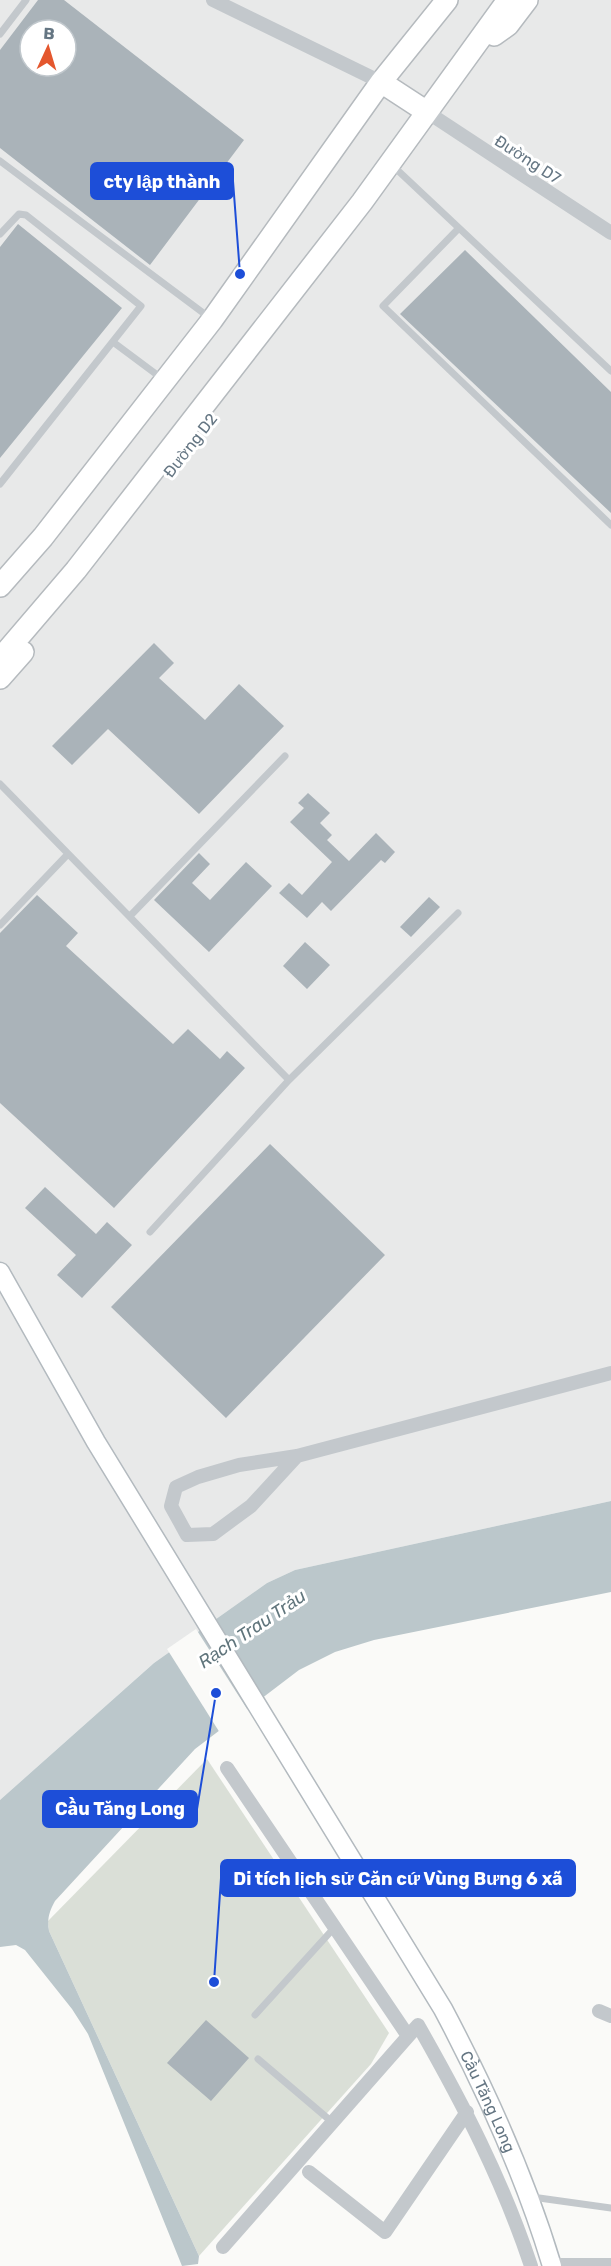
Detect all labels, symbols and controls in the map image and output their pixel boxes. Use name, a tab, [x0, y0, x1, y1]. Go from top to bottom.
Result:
north arrow	[18, 18, 78, 78]
text: B	[43, 24, 55, 43]
street label: Đường D7	[491, 131, 564, 188]
callout: cty lập thành	[91, 163, 233, 199]
text: cty lập thành	[103, 171, 221, 193]
street label: Đường D2	[160, 410, 221, 481]
water label: Rạch Trau Trảu	[194, 1585, 310, 1673]
callout: Cầu Tăng Long	[43, 1791, 197, 1827]
text: Cầu Tăng Long	[55, 1797, 185, 1820]
callout: Di tích lịch sử Căn cứ Vùng Bưng 6 xã	[221, 1860, 575, 1896]
text: Di tích lịch sử Căn cứ Vùng Bưng 6 xã	[233, 1868, 563, 1890]
street label: Cầu Tăng Long	[456, 2048, 519, 2155]

